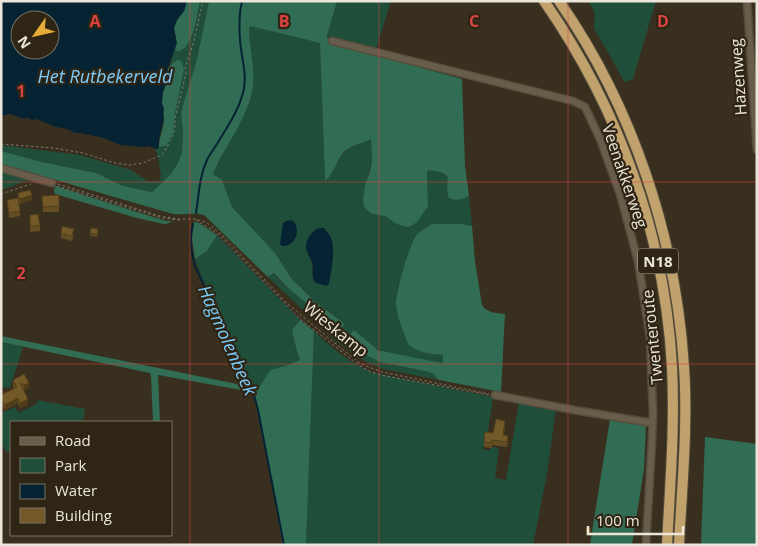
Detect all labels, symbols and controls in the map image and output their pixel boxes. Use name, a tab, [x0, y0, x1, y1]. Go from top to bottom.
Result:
north arrow	[10, 10, 60, 60]
text: A	[89, 10, 101, 32]
text: B	[279, 10, 289, 32]
text: C	[469, 10, 479, 32]
text: D	[657, 10, 669, 32]
text: N	[13, 33, 35, 53]
street label: Hazenweg	[724, 37, 752, 116]
water label: Het Rutbekerveld	[38, 64, 173, 88]
text: 1	[16, 80, 26, 102]
street label: Veenakkerweg	[597, 121, 653, 231]
road number: N18	[638, 248, 678, 274]
text: 2	[16, 262, 26, 284]
water label: Hagmolenbeek	[193, 281, 264, 400]
street label: Twenteroute	[636, 288, 668, 386]
street label: Wieskamp	[299, 296, 373, 362]
legend	[10, 421, 172, 536]
text: Road	[55, 430, 91, 450]
text: Park	[55, 455, 86, 475]
text: Water	[55, 480, 97, 500]
scale bar	[588, 504, 683, 536]
text: Building	[55, 505, 112, 525]
text: 100 m	[596, 510, 640, 530]

